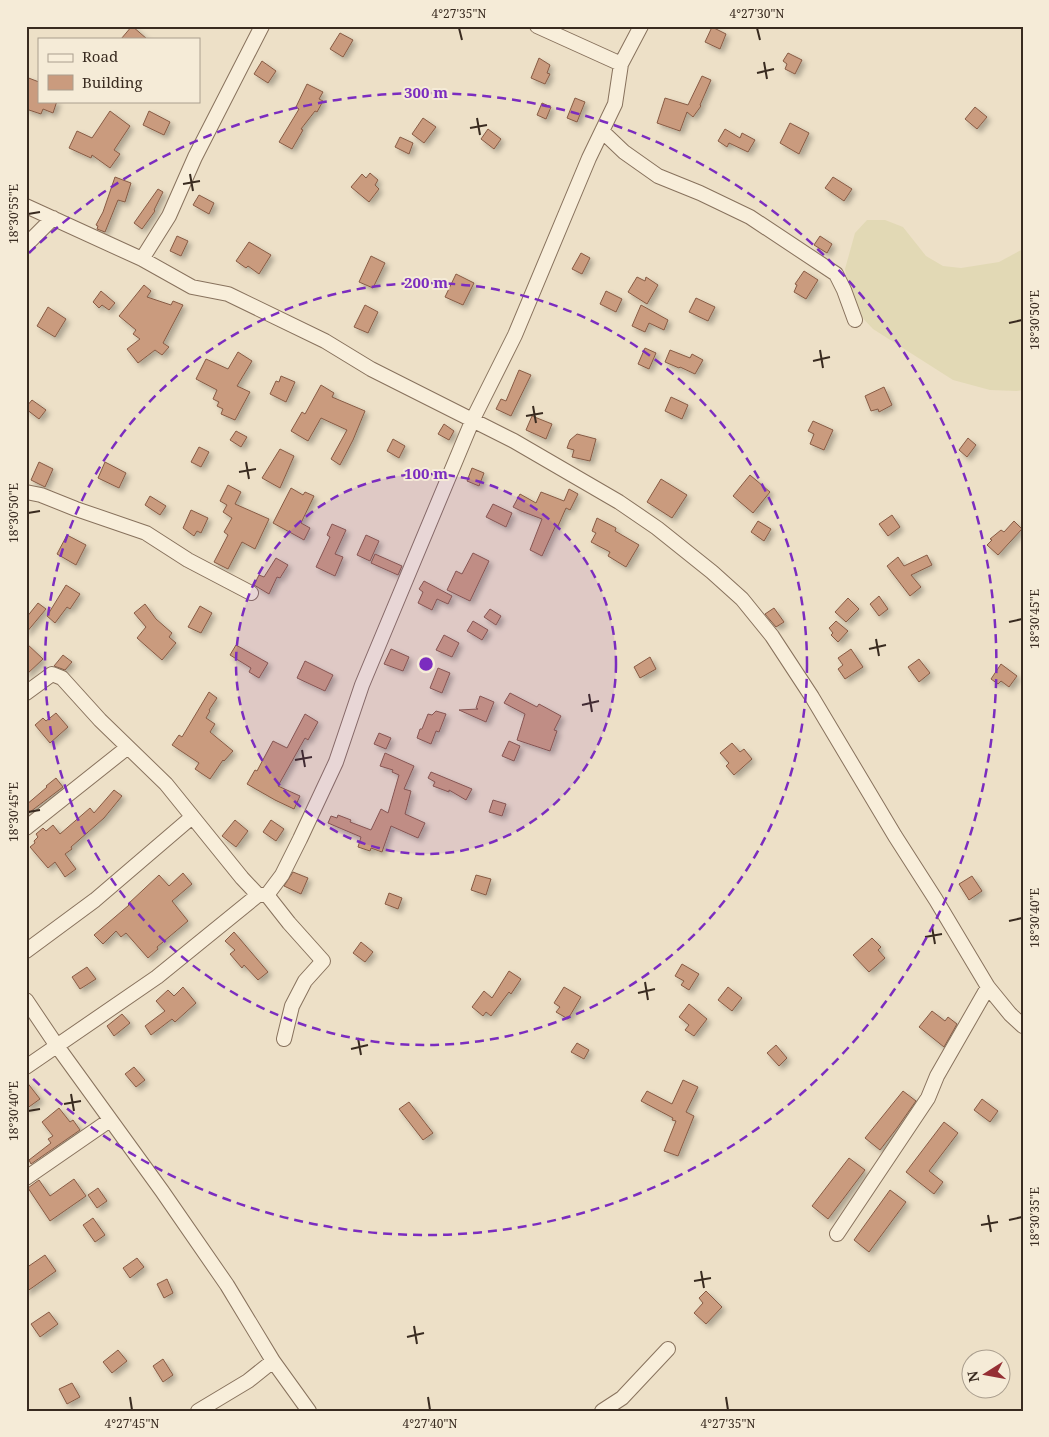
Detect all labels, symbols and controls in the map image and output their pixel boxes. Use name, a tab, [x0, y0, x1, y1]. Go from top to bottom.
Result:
text: 4°27'35"N	[431, 5, 487, 22]
text: 4°27'30"N	[729, 5, 785, 22]
legend	[38, 38, 200, 102]
text: Road	[82, 46, 118, 66]
text: Building	[82, 72, 143, 92]
text: 300 m	[404, 82, 448, 102]
text: 18°30'55"E	[5, 184, 22, 244]
text: 200 m	[404, 272, 448, 292]
text: 18°30'50"E	[1026, 290, 1043, 350]
text: 100 m	[404, 463, 448, 483]
text: 18°30'50"E	[5, 483, 22, 543]
text: 18°30'45"E	[1026, 589, 1043, 649]
centre of rings	[417, 655, 435, 673]
text: 18°30'45"E	[5, 782, 22, 842]
text: 18°30'40"E	[1026, 888, 1043, 948]
text: 18°30'40"E	[5, 1081, 22, 1141]
text: 18°30'35"E	[1026, 1187, 1043, 1247]
north arrow	[962, 1350, 1012, 1400]
text: N	[962, 1369, 983, 1384]
text: 4°27'45"N	[104, 1415, 160, 1432]
text: 4°27'40"N	[402, 1415, 458, 1432]
text: 4°27'35"N	[700, 1415, 756, 1432]

